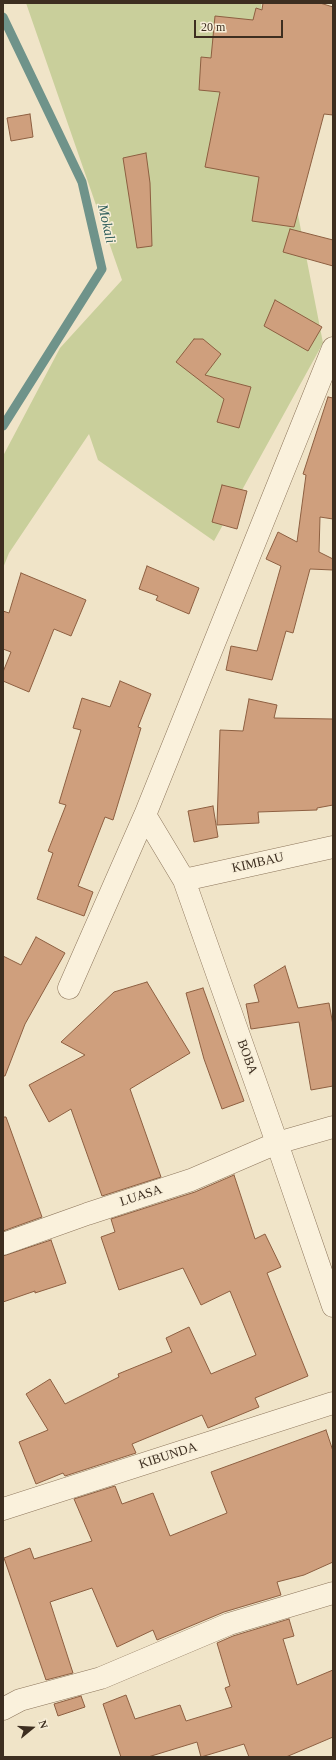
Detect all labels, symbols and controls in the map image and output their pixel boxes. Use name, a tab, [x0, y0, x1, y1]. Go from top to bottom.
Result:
scale bar	[196, 12, 285, 38]
text: 20 m	[201, 20, 225, 34]
water label: Mokali	[93, 203, 119, 245]
street label: KIMBAU	[231, 849, 285, 877]
street label: BOBA	[233, 1037, 261, 1077]
street label: LUASA	[118, 1182, 164, 1210]
street label: KIBUNDA	[137, 1439, 199, 1473]
north arrow	[12, 1708, 52, 1748]
text: N	[36, 1719, 50, 1730]

